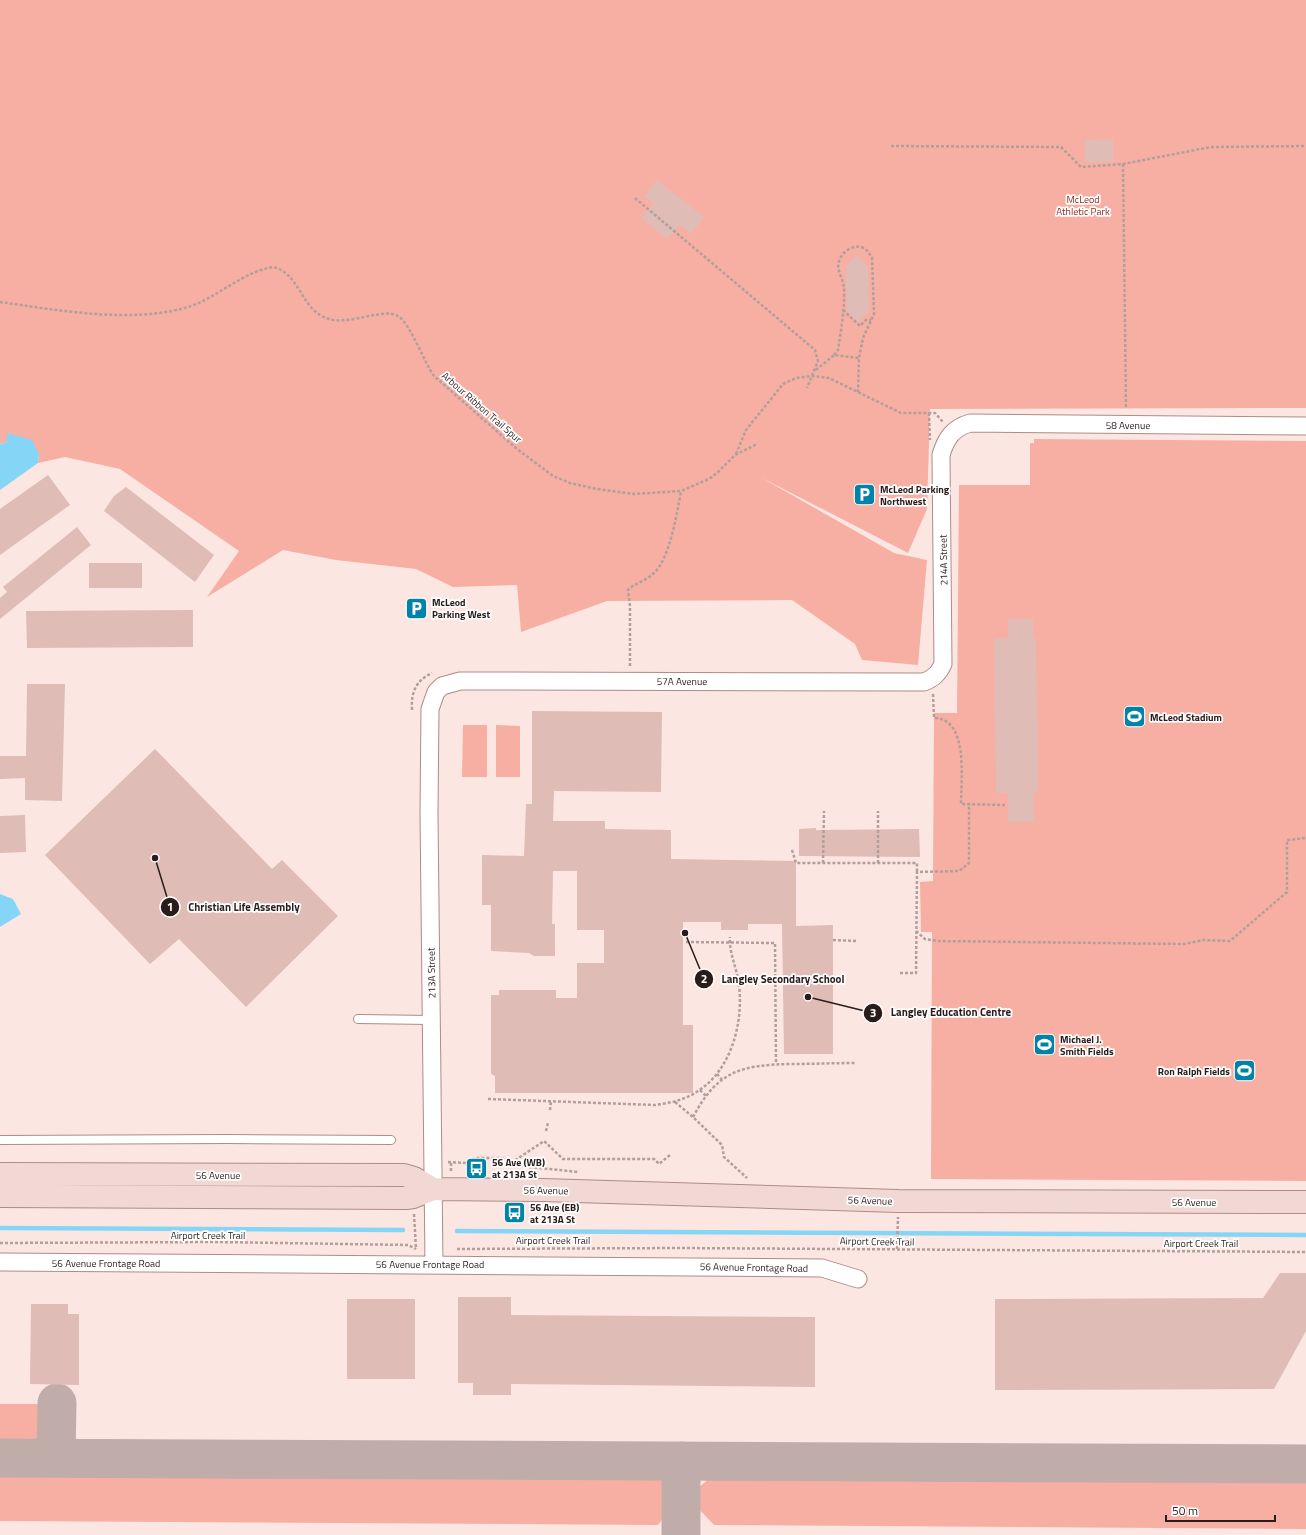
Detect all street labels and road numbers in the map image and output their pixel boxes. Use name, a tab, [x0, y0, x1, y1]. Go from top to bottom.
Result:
street label: Arbour Ribbon Trail Spur	[438, 368, 525, 447]
street label: 58 Avenue	[1106, 418, 1150, 433]
street label: 214A Street	[936, 534, 951, 585]
street label: 57A Avenue	[657, 674, 707, 689]
street label: 213A Street	[424, 947, 439, 998]
street label: 56 Avenue	[196, 1168, 240, 1183]
street label: 56 Avenue	[524, 1183, 568, 1198]
street label: 56 Avenue	[847, 1192, 893, 1209]
street label: 56 Avenue	[1172, 1195, 1216, 1210]
street label: Airport Creek Trail	[171, 1228, 245, 1243]
street label: Airport Creek Trail	[516, 1233, 590, 1248]
street label: Airport Creek Trail	[840, 1233, 914, 1250]
street label: Airport Creek Trail	[1164, 1236, 1238, 1251]
street label: 56 Avenue Frontage Road	[52, 1256, 160, 1271]
street label: 56 Avenue Frontage Road	[376, 1257, 484, 1272]
street label: 56 Avenue Frontage Road	[700, 1259, 808, 1276]

